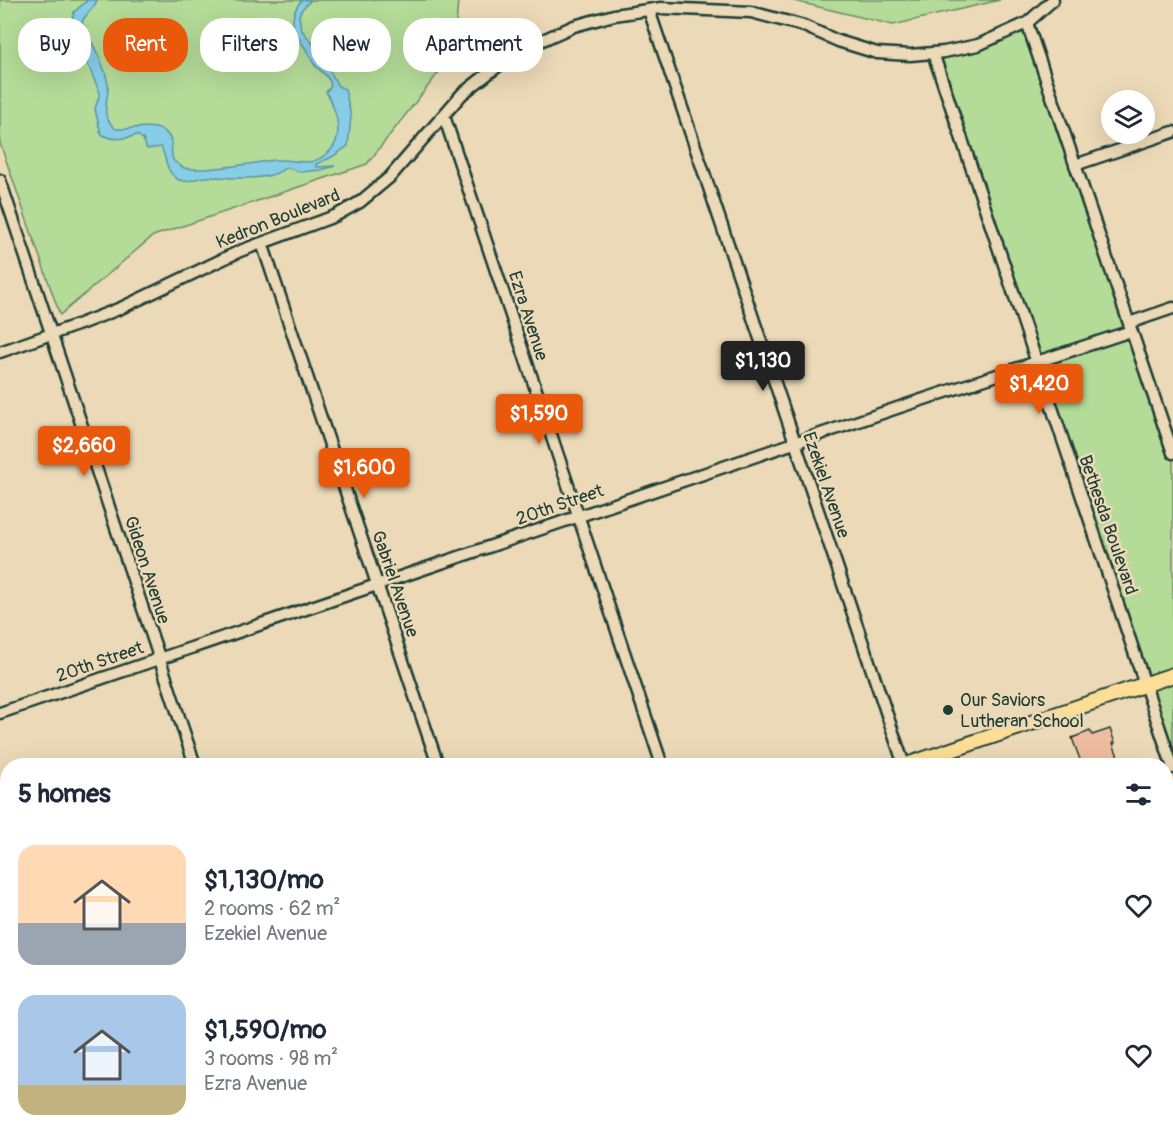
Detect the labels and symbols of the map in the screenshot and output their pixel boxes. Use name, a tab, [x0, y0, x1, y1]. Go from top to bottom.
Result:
street label: Kedron Boulevard	[213, 184, 343, 254]
street label: Ezra Avenue	[503, 268, 553, 364]
pin: $1,130	[714, 341, 812, 392]
pin: $1,420	[990, 364, 1088, 415]
pin: $1,590	[490, 394, 588, 445]
pin: $2,660	[35, 426, 133, 477]
street label: Ezekiel Avenue	[797, 429, 855, 541]
pin: $1,600	[315, 448, 413, 499]
street label: Bethesda Boulevard	[1073, 452, 1143, 598]
street label: 20th Street	[513, 479, 607, 531]
street label: Gideon Avenue	[119, 513, 175, 627]
street label: Gabriel Avenue	[366, 528, 424, 640]
street label: 20th Street	[53, 636, 147, 688]
place label: Our Saviors Lutheran School	[960, 689, 1084, 733]
marker: Our Saviors Lutheran School	[941, 703, 955, 717]

